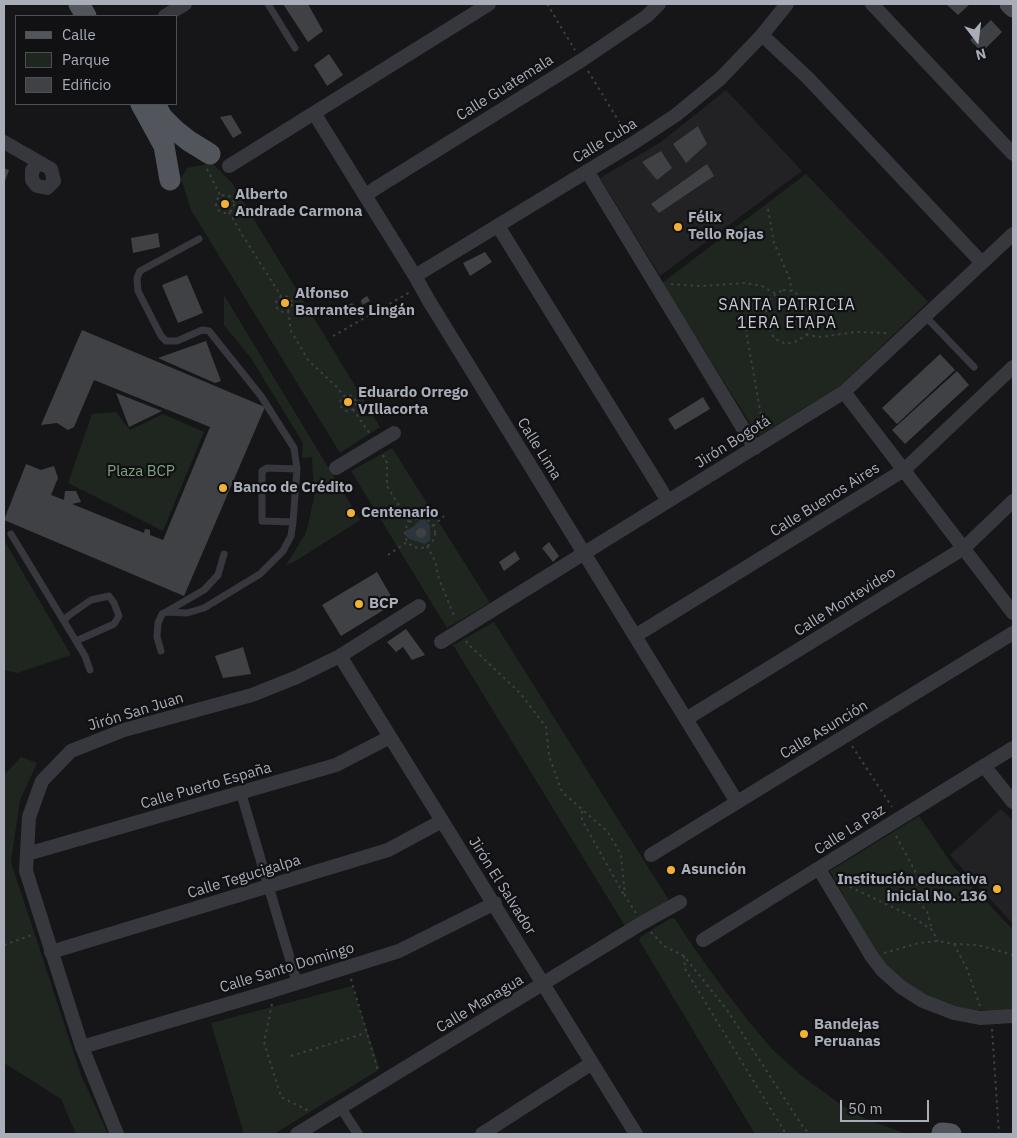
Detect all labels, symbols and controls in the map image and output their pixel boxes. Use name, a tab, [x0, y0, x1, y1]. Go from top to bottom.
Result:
legend	[15, 15, 178, 105]
north arrow	[952, 15, 1002, 65]
text: Calle	[62, 25, 96, 44]
text: N	[974, 44, 988, 64]
text: Parque	[62, 50, 110, 69]
street label: Calle Guatemala	[453, 51, 557, 125]
text: Edificio	[62, 75, 111, 94]
street label: Calle Cuba	[570, 115, 640, 167]
place label: Alberto Andrade Carmona	[235, 186, 363, 221]
marker: Alberto Andrade Carmona	[219, 198, 231, 210]
place label: Félix Tello Rojas	[688, 209, 764, 244]
marker: Félix Tello Rojas	[672, 221, 684, 233]
place label: Alfonso Barrantes Lingán	[295, 285, 415, 320]
district label: SANTA PATRICIA 1ERA ETAPA	[716, 295, 858, 333]
marker: Alfonso Barrantes Lingán	[279, 297, 291, 309]
place label: Eduardo Orrego VIllacorta	[358, 384, 469, 419]
marker: Eduardo Orrego VIllacorta	[342, 396, 354, 408]
street label: Jirón Bogotá	[692, 412, 774, 472]
street label: Calle Lima	[513, 415, 565, 483]
street label: Calle Buenos Aires	[767, 459, 883, 541]
park label: Plaza BCP	[107, 463, 175, 481]
place label: Banco de Crédito	[233, 479, 353, 497]
marker: Banco de Crédito	[217, 482, 229, 494]
place label: Centenario	[361, 504, 439, 522]
marker: Centenario	[345, 507, 357, 519]
street label: Calle Montevideo	[791, 564, 899, 640]
place label: BCP	[369, 595, 399, 613]
marker: BCP	[353, 598, 365, 610]
street label: Jirón San Juan	[86, 689, 186, 735]
street label: Calle Asunción	[777, 697, 871, 763]
street label: Calle Puerto España	[139, 759, 273, 813]
street label: Calle La Paz	[811, 801, 889, 859]
street label: Jirón El Salvador	[465, 834, 539, 938]
street label: Calle Tegucigalpa	[185, 851, 303, 903]
place label: Asunción	[681, 861, 746, 879]
marker: Asunción	[665, 864, 677, 876]
place label: Institución educativa inicial No. 136	[837, 871, 987, 906]
marker: Institución educativa inicial No. 136	[991, 883, 1003, 895]
street label: Calle Santo Domingo	[218, 939, 356, 997]
street label: Calle Managua	[433, 971, 527, 1037]
place label: Bandejas Peruanas	[814, 1016, 881, 1051]
marker: Bandejas Peruanas	[798, 1028, 810, 1040]
scale bar	[842, 1090, 931, 1122]
text: 50 m	[848, 1099, 883, 1118]

